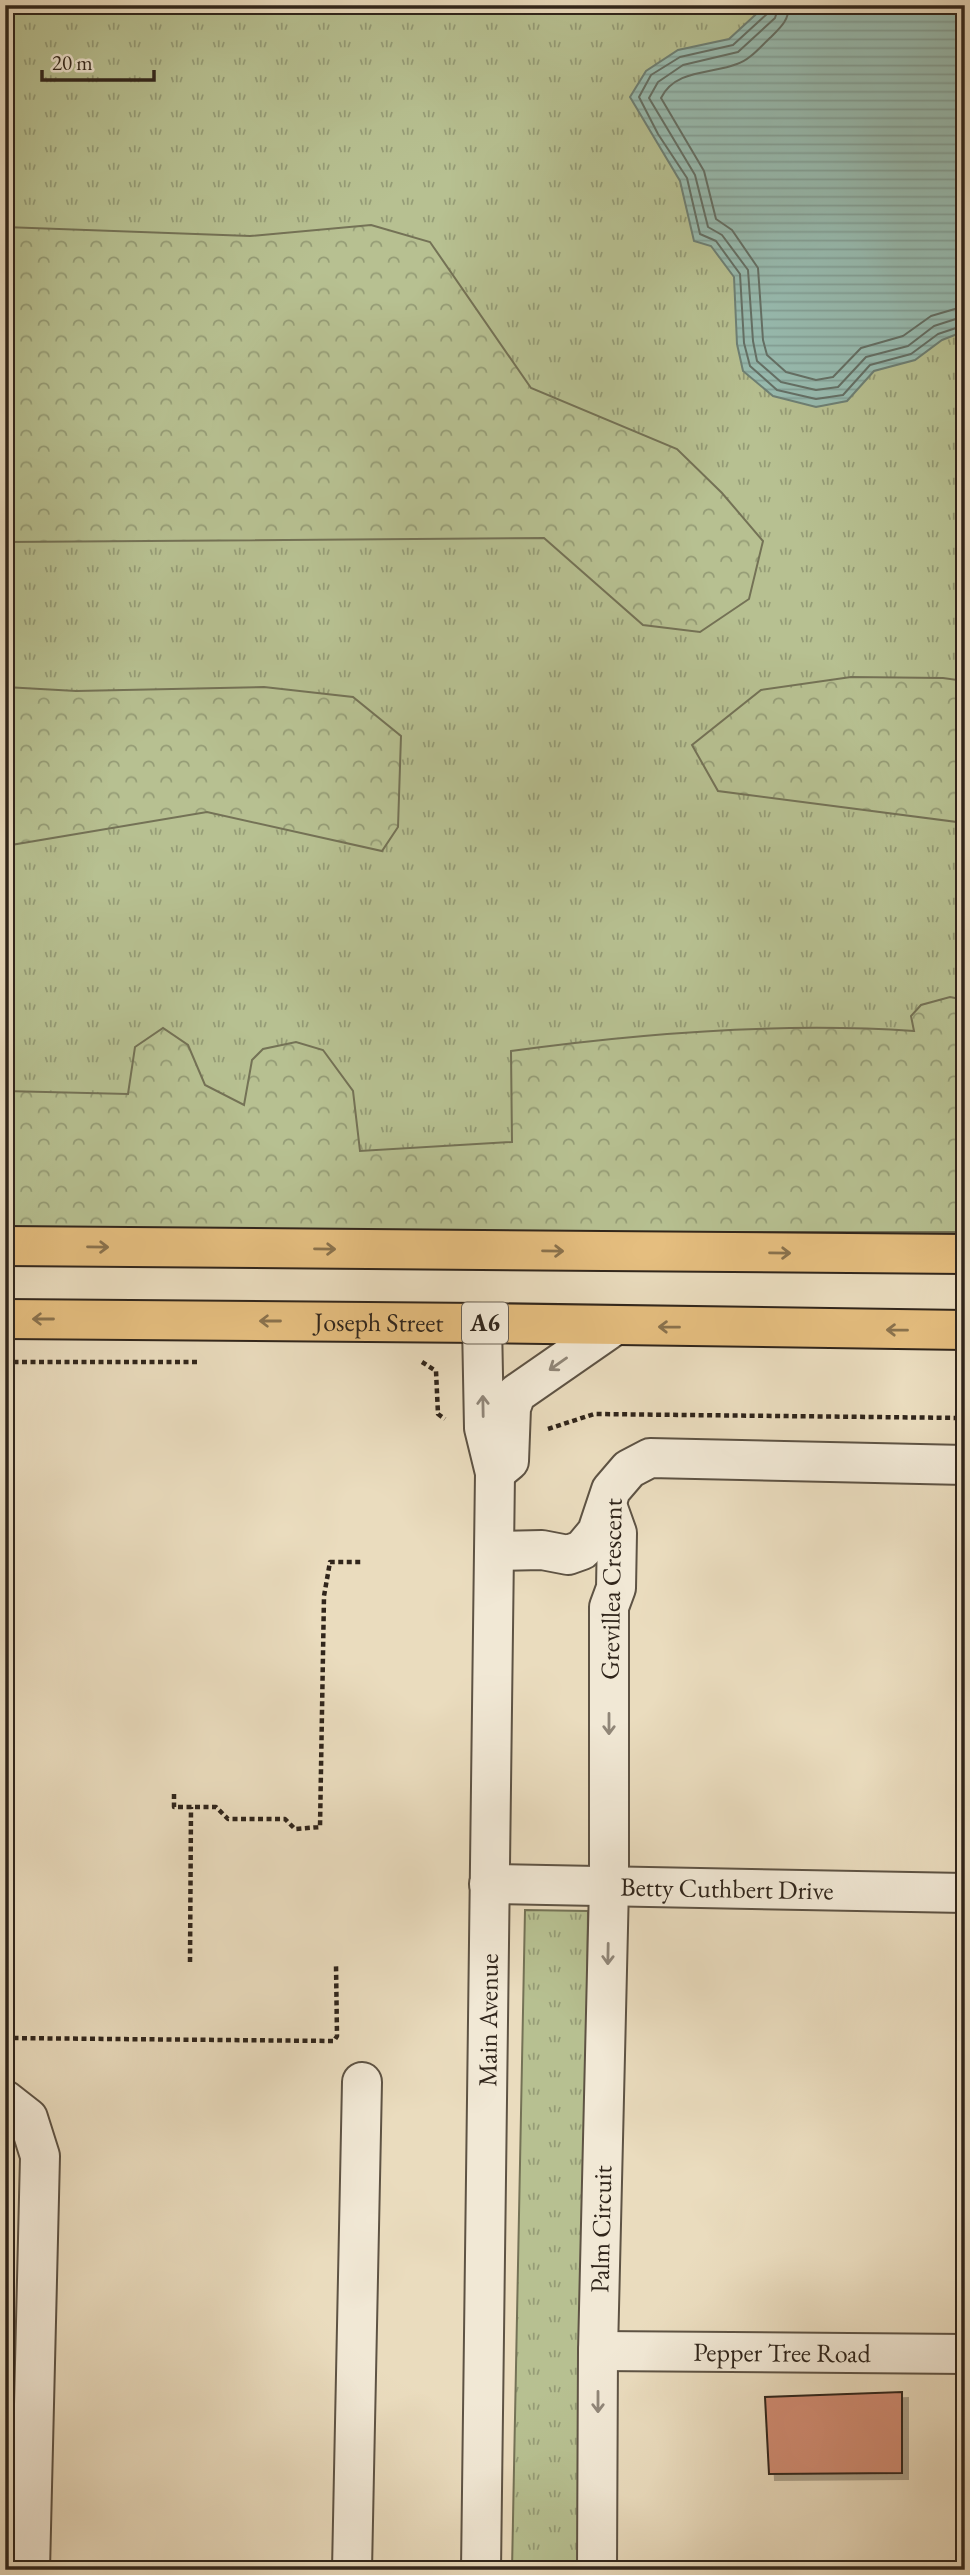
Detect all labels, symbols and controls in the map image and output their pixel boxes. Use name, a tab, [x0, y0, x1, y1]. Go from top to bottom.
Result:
scale bar	[42, 38, 154, 82]
text: 20 m	[52, 49, 93, 76]
one-way arrow	[86, 1240, 109, 1254]
one-way arrow	[314, 1242, 337, 1256]
one-way arrow	[541, 1244, 564, 1258]
one-way arrow	[769, 1246, 792, 1260]
road number: A6	[462, 1302, 508, 1344]
street label: Joseph Street	[312, 1305, 444, 1340]
one-way arrow	[31, 1313, 54, 1326]
one-way arrow	[259, 1314, 282, 1328]
one-way arrow	[658, 1320, 681, 1334]
one-way arrow	[885, 1323, 908, 1337]
one-way arrow	[549, 1357, 568, 1371]
one-way arrow	[477, 1395, 490, 1418]
street label: Grevillea Crescent	[592, 1498, 630, 1680]
one-way arrow	[602, 1712, 616, 1735]
street label: Betty Cuthbert Drive	[620, 1869, 834, 1908]
one-way arrow	[601, 1943, 614, 1966]
street label: Main Avenue	[470, 1953, 506, 2087]
street label: Palm Circuit	[582, 2165, 619, 2293]
street label: Pepper Tree Road	[693, 2335, 872, 2370]
one-way arrow	[591, 2391, 605, 2414]

